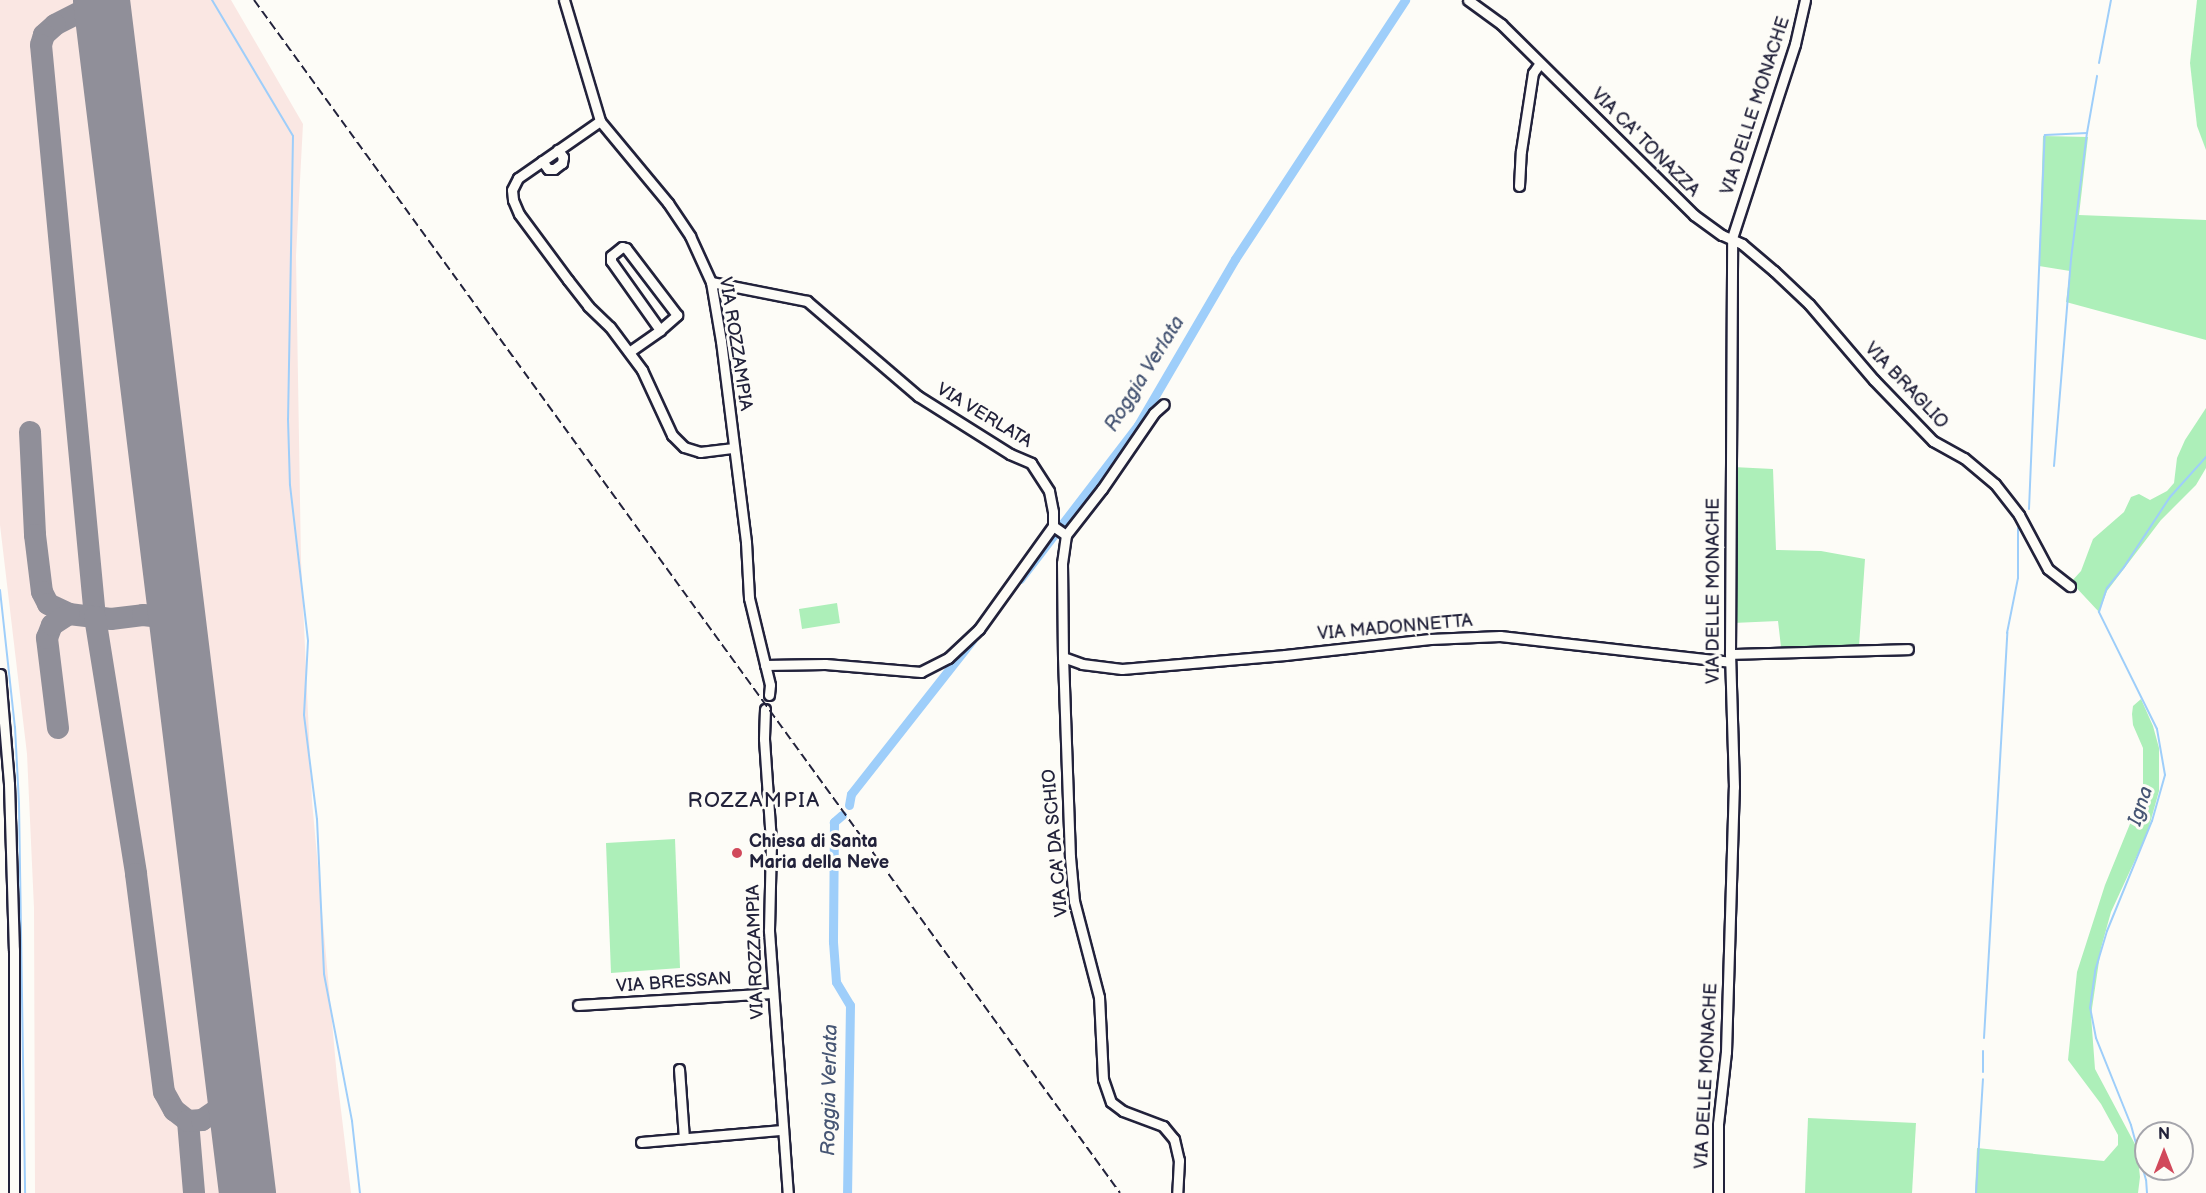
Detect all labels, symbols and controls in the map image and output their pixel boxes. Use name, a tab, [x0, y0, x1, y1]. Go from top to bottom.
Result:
street label: VIA DELLE MONACHE	[1717, 14, 1795, 198]
street label: VIA CA' TONAZZA	[1586, 84, 1704, 202]
street label: VIA ROZZAMPIA	[714, 276, 756, 412]
water label: Roggia Verlata	[1100, 311, 1190, 437]
street label: VIA BRAGLIO	[1860, 338, 1952, 434]
street label: VIA VERLATA	[932, 379, 1036, 453]
street label: VIA DELLE MONACHE	[1703, 498, 1725, 684]
street label: VIA MADONNETTA	[1317, 610, 1473, 646]
street label: VIA CA' DA SCHIO	[1039, 768, 1073, 918]
water label: Igna	[2123, 783, 2159, 829]
district label: ROZZAMPIA	[688, 788, 820, 814]
place label: Chiesa di Santa Maria della Neve	[749, 832, 889, 874]
marker: Chiesa di Santa Maria della Neve	[730, 846, 744, 860]
street label: VIA ROZZAMPIA	[743, 884, 769, 1020]
street label: VIA BRESSAN	[615, 968, 733, 998]
street label: VIA DELLE MONACHE	[1691, 983, 1723, 1169]
water label: Roggia Verlata	[817, 1024, 843, 1156]
north arrow	[2134, 1121, 2194, 1181]
text: N	[2158, 1125, 2170, 1144]

